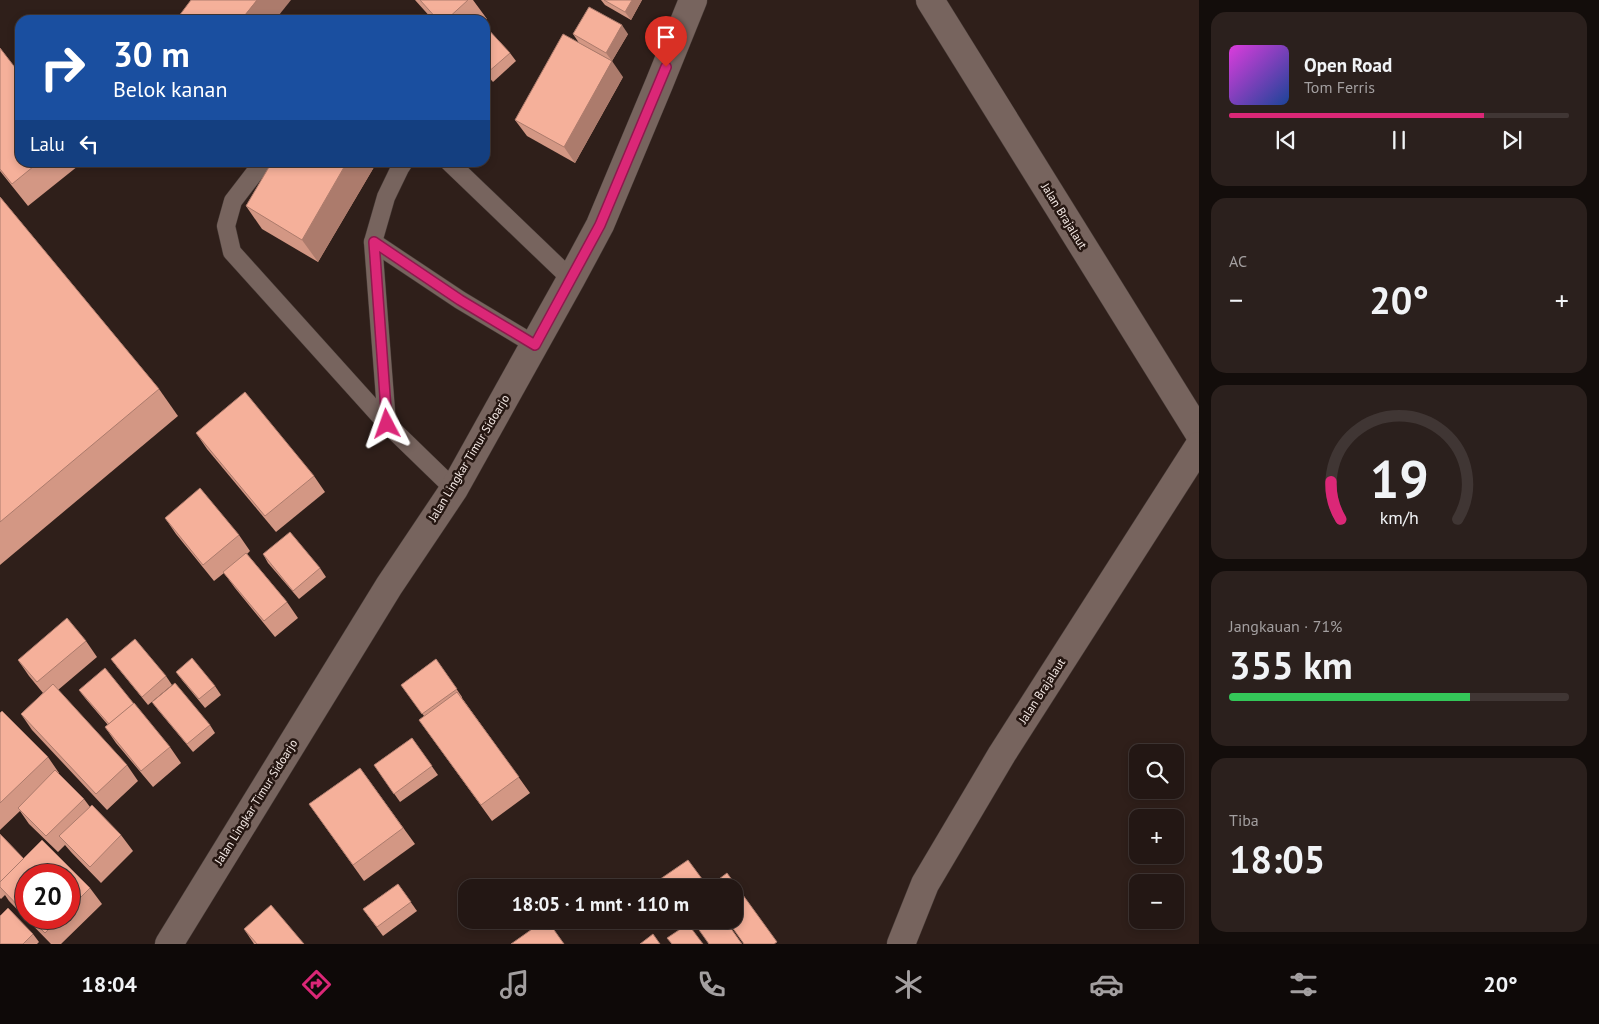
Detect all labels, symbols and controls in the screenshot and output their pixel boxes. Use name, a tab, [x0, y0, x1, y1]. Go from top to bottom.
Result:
pin	[645, 16, 687, 67]
icon: arrive	[652, 23, 680, 51]
text: 30 m	[113, 31, 190, 77]
icon: right	[30, 35, 95, 100]
text: Open Road	[1304, 53, 1392, 77]
text: Belok kanan	[113, 75, 227, 103]
text: Tom Ferris	[1304, 77, 1375, 97]
icon: previous	[1272, 126, 1300, 154]
icon: pause	[1385, 126, 1413, 154]
icon: next	[1498, 126, 1526, 154]
icon: left	[75, 130, 103, 158]
text: Lalu	[30, 132, 65, 156]
street label: Jalan Brajalaut	[1038, 179, 1091, 251]
text: AC	[1229, 251, 1247, 271]
text: 20°	[1369, 275, 1429, 324]
text: −	[1229, 281, 1243, 318]
text: +	[1555, 281, 1569, 318]
street label: Jalan Lingkar Timur Sidoarjo	[424, 392, 512, 525]
position arrow	[360, 397, 412, 449]
text: 19	[1370, 445, 1428, 512]
text: km/h	[1379, 506, 1419, 529]
text: Jangkauan · 71%	[1229, 616, 1342, 636]
text: 355 km	[1229, 640, 1353, 689]
street label: Jalan Brajalaut	[1014, 655, 1068, 727]
street label: Jalan Lingkar Timur Sidoarjo	[210, 736, 300, 868]
map controls	[1129, 744, 1184, 929]
button: search	[1129, 744, 1184, 799]
button: +	[1129, 809, 1184, 864]
text: Tiba	[1229, 810, 1259, 830]
text: 18:05	[1229, 834, 1325, 883]
speed limit sign: 20	[15, 864, 80, 929]
button: −	[1129, 874, 1184, 929]
text: 18:05 · 1 mnt · 110 m	[512, 892, 689, 916]
icon: directions	[299, 967, 334, 1002]
icon: music	[497, 967, 532, 1002]
icon: phone	[694, 967, 729, 1002]
icon: climate	[891, 967, 926, 1002]
icon: car	[1089, 967, 1124, 1002]
icon: filters	[1286, 967, 1321, 1002]
text: 18:04	[81, 970, 137, 998]
text: 20°	[1483, 970, 1518, 998]

